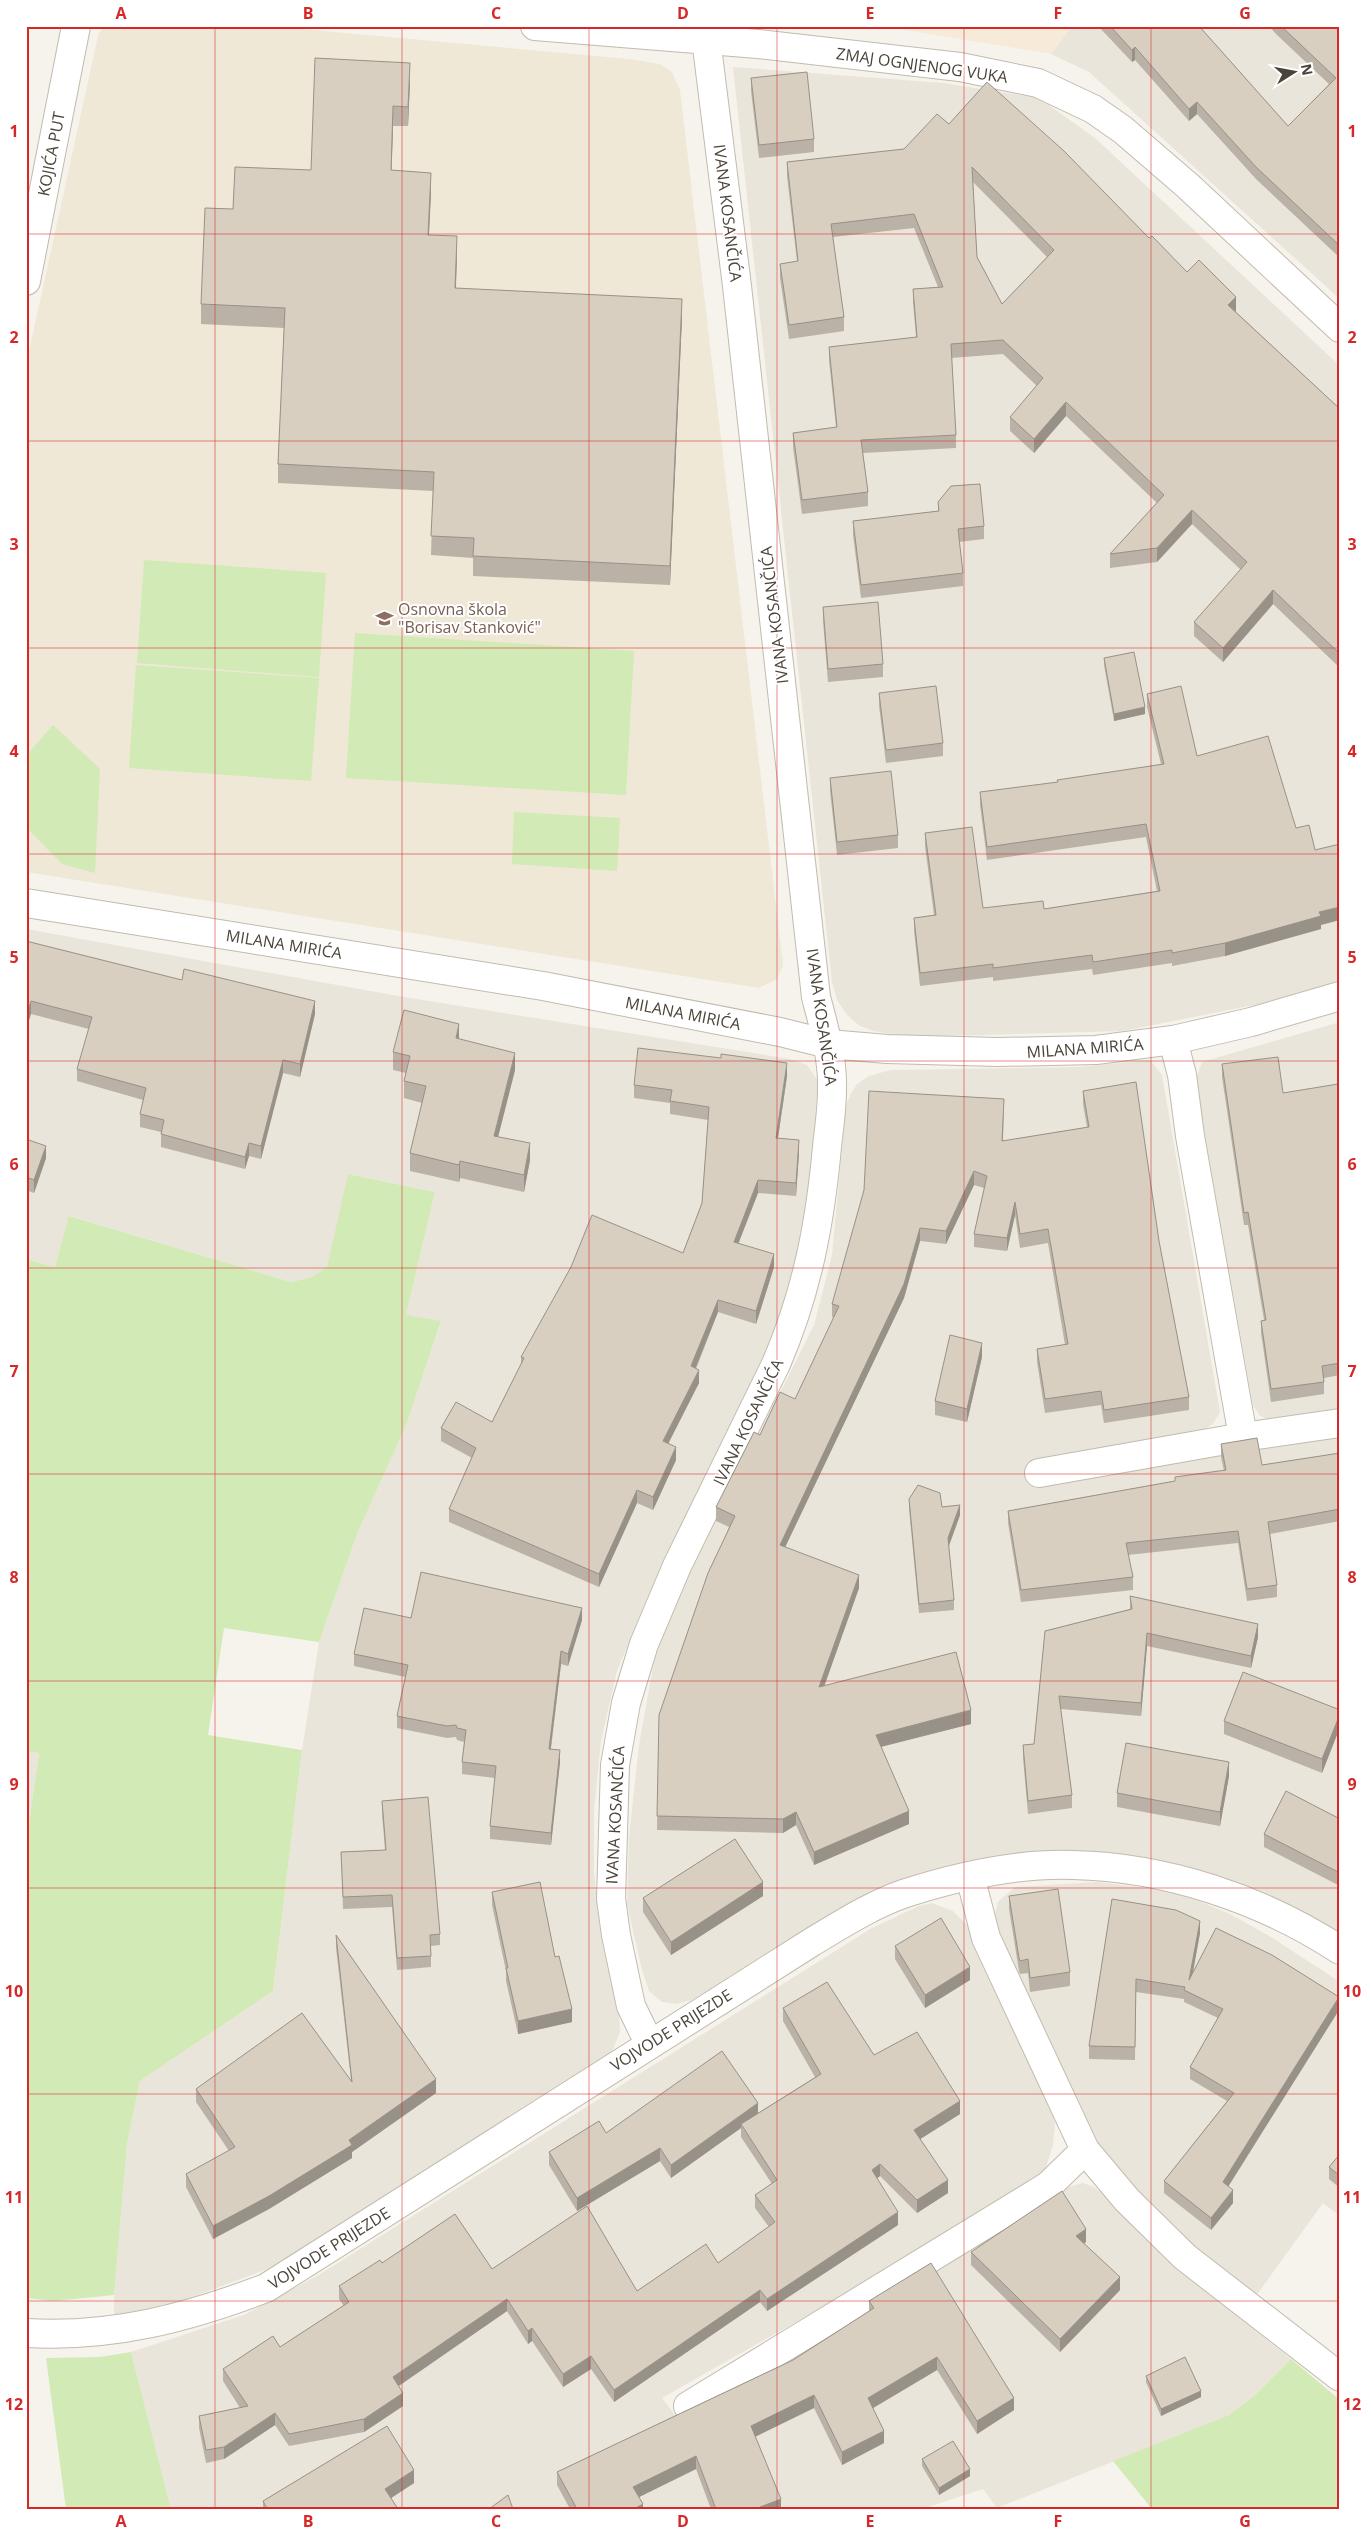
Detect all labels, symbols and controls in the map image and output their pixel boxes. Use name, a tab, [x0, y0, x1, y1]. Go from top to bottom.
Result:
text: A	[115, 2, 127, 24]
text: B	[303, 2, 313, 24]
text: C	[491, 2, 501, 24]
text: D	[677, 2, 689, 24]
text: E	[866, 2, 875, 24]
text: F	[1054, 2, 1062, 24]
text: G	[1239, 2, 1251, 24]
street label: ZMAJ OGNJENOG VUKA	[835, 42, 1010, 88]
north arrow	[1268, 48, 1318, 98]
text: N	[1297, 62, 1318, 77]
street label: KOJIĆA PUT	[32, 110, 70, 198]
text: 1	[9, 120, 19, 142]
text: 1	[1347, 120, 1357, 142]
street label: IVANA KOSANČIĆA	[709, 143, 747, 284]
text: 2	[9, 326, 19, 348]
text: 2	[1347, 326, 1357, 348]
text: 3	[9, 533, 19, 555]
text: 3	[1347, 533, 1357, 555]
street label: IVANA KOSANČIĆA	[755, 544, 793, 685]
place label: Osnovna škola "Borisav Stanković"	[398, 598, 541, 638]
school or university icon: Osnovna škola "Borisav Stanković"	[374, 608, 394, 628]
text: 4	[9, 740, 19, 762]
text: 4	[1347, 740, 1357, 762]
street label: MILANA MIRIĆA	[224, 924, 344, 964]
text: 5	[9, 946, 19, 968]
text: 5	[1347, 946, 1357, 968]
street label: IVANA KOSANČIĆA	[801, 947, 843, 1088]
street label: MILANA MIRIĆA	[623, 991, 743, 1035]
street label: MILANA MIRIĆA	[1026, 1033, 1145, 1063]
text: 6	[9, 1153, 19, 1175]
text: 6	[1347, 1153, 1357, 1175]
street label: IVANA KOSANČIĆA	[708, 1354, 789, 1489]
text: 7	[9, 1360, 19, 1382]
text: 7	[1347, 1360, 1357, 1382]
text: 8	[9, 1566, 19, 1588]
text: 8	[1347, 1566, 1357, 1588]
street label: IVANA KOSANČIĆA	[600, 1744, 630, 1885]
text: 9	[9, 1773, 19, 1795]
text: 9	[1347, 1773, 1357, 1795]
text: 10	[5, 1980, 23, 2002]
text: 10	[1343, 1980, 1361, 2002]
street label: VOJVODE PRIJEZDE	[606, 1984, 736, 2076]
text: 11	[5, 2186, 23, 2208]
text: 11	[1343, 2186, 1361, 2208]
street label: VOJVODE PRIJEZDE	[264, 2202, 394, 2294]
text: 12	[5, 2393, 23, 2415]
text: 12	[1343, 2393, 1361, 2415]
text: A	[115, 2510, 127, 2532]
text: B	[303, 2510, 313, 2532]
text: C	[491, 2510, 501, 2532]
text: D	[677, 2510, 689, 2532]
text: E	[866, 2510, 875, 2532]
text: F	[1054, 2510, 1062, 2532]
text: G	[1239, 2510, 1251, 2532]

